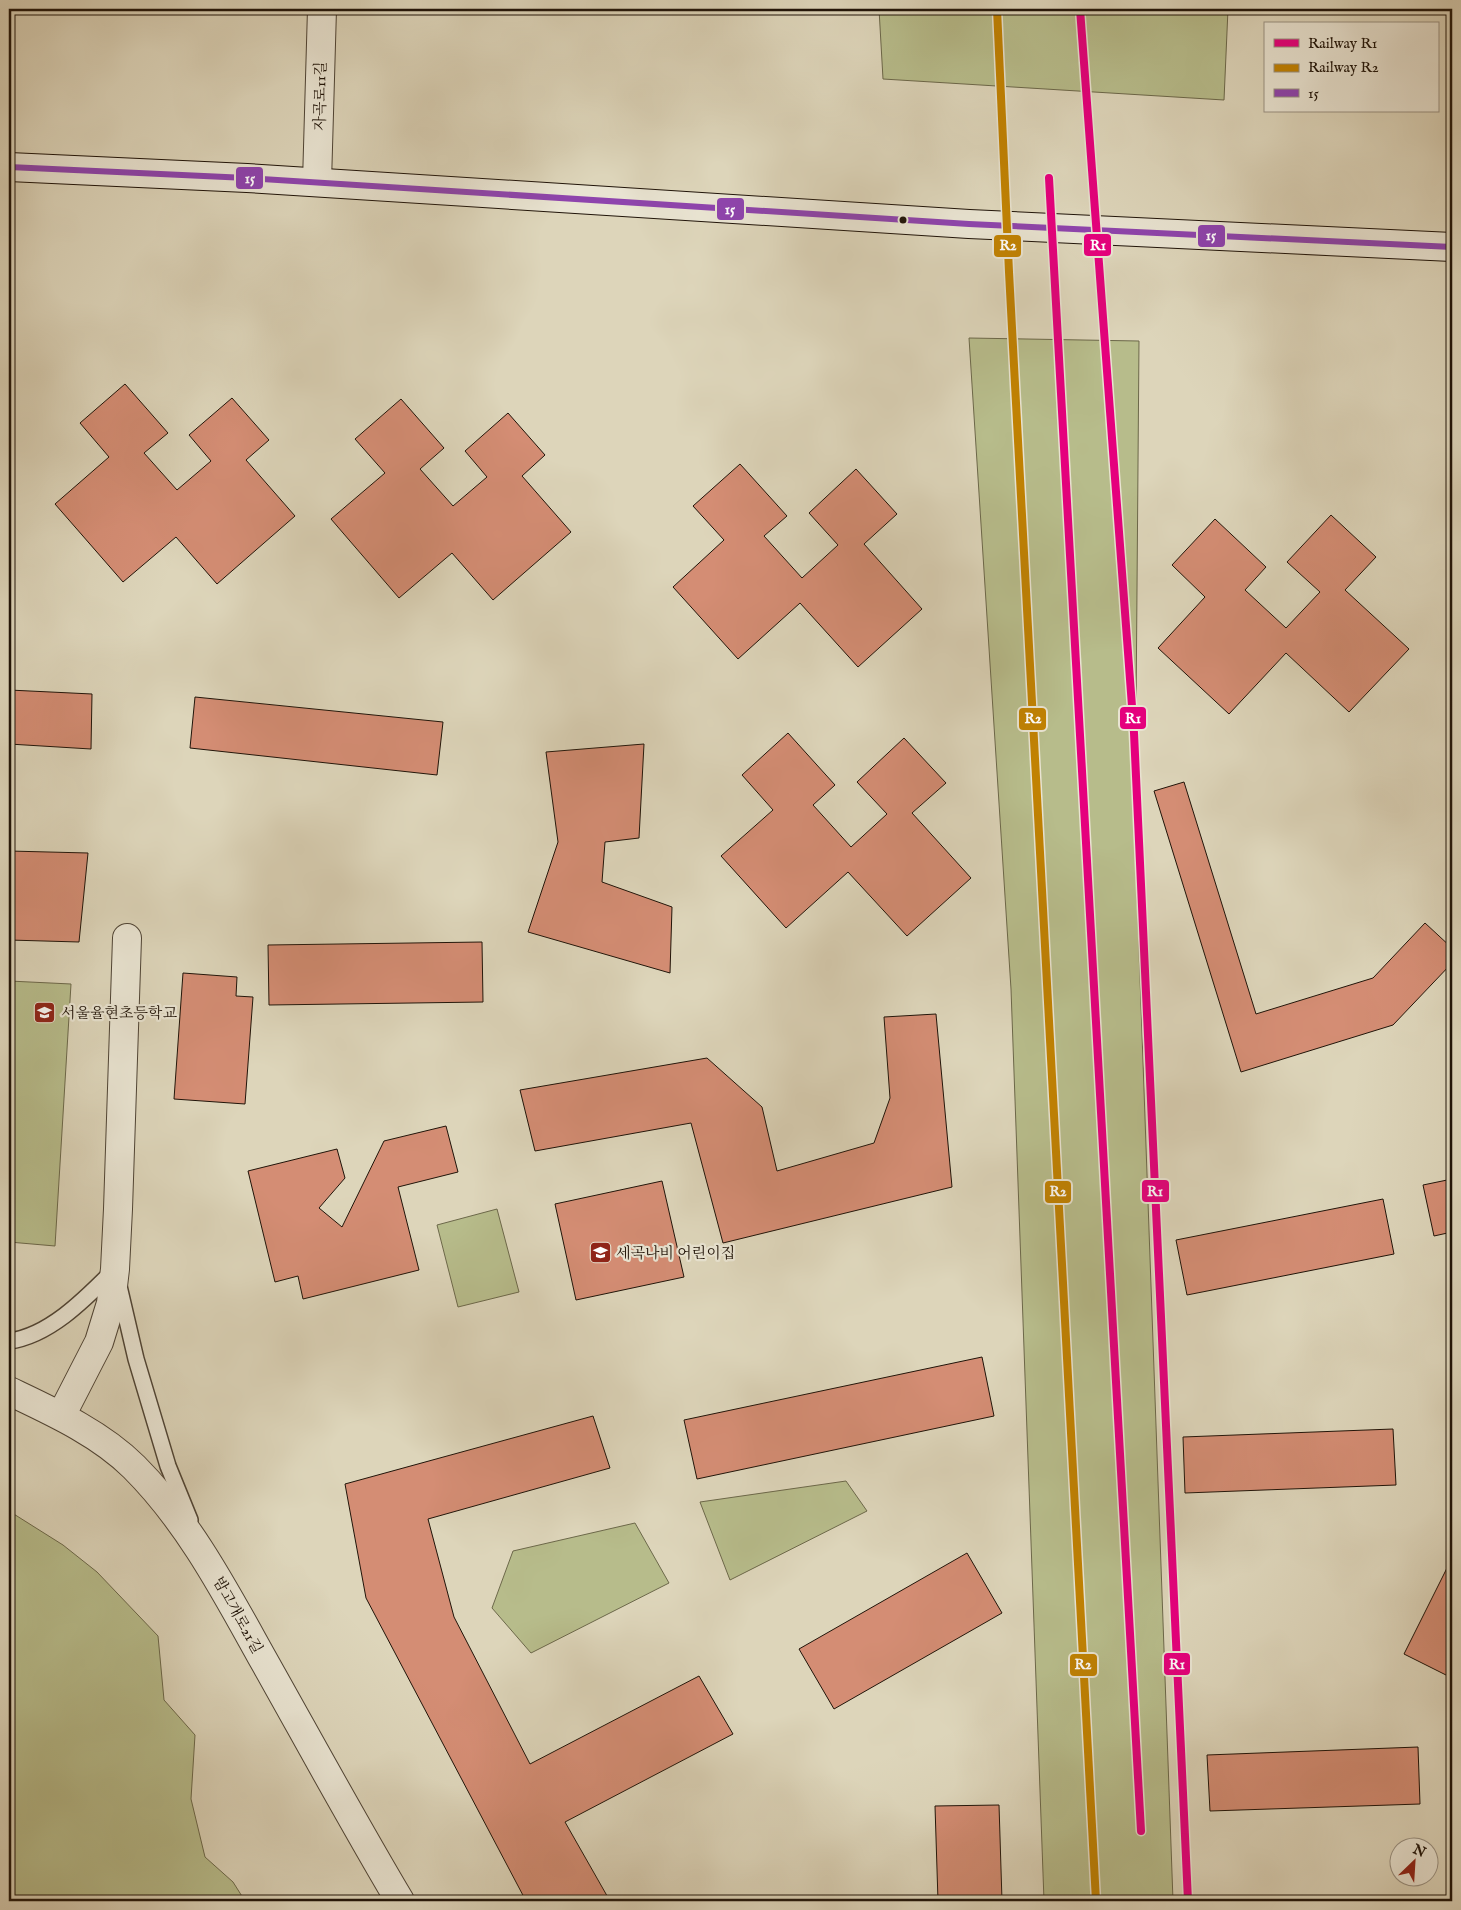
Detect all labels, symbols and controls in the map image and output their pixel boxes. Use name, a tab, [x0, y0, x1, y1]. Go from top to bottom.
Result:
legend	[1264, 22, 1438, 112]
text: Railway R1	[1308, 34, 1377, 53]
text: Railway R2	[1308, 58, 1379, 77]
street label: 자곡로11길	[310, 61, 331, 131]
text: 15	[1308, 84, 1320, 103]
line badge: 15	[235, 166, 264, 190]
text: 15	[245, 170, 255, 188]
line badge: 15	[716, 197, 745, 221]
text: 15	[725, 201, 735, 219]
unlabelled marker	[898, 215, 908, 225]
line badge: 15	[1197, 224, 1226, 248]
text: 15	[1206, 227, 1216, 245]
line badge: R1	[1083, 233, 1112, 257]
line badge: R2	[993, 234, 1022, 258]
text: R2	[999, 237, 1017, 255]
text: R1	[1090, 237, 1106, 255]
line badge: R1	[1119, 706, 1147, 730]
line badge: R2	[1018, 707, 1047, 731]
text: R2	[1024, 710, 1042, 728]
text: R1	[1125, 710, 1141, 728]
school or university icon: 서울율현초등학교	[33, 1001, 57, 1025]
place label: 서울율현초등학교	[61, 1004, 177, 1023]
line badge: R1	[1141, 1179, 1170, 1203]
line badge: R2	[1044, 1180, 1072, 1204]
text: R2	[1049, 1183, 1067, 1201]
text: R1	[1147, 1183, 1163, 1201]
school or university icon: 세곡나비 어린이집	[588, 1241, 612, 1265]
place label: 세곡나비 어린이집	[616, 1244, 735, 1263]
street label: 밤고개로21길	[209, 1573, 266, 1657]
line badge: R1	[1163, 1652, 1191, 1676]
line badge: R2	[1069, 1653, 1098, 1677]
text: R2	[1074, 1656, 1092, 1674]
text: R1	[1169, 1656, 1185, 1674]
north arrow	[1388, 1838, 1438, 1888]
text: N	[1409, 1840, 1428, 1862]

